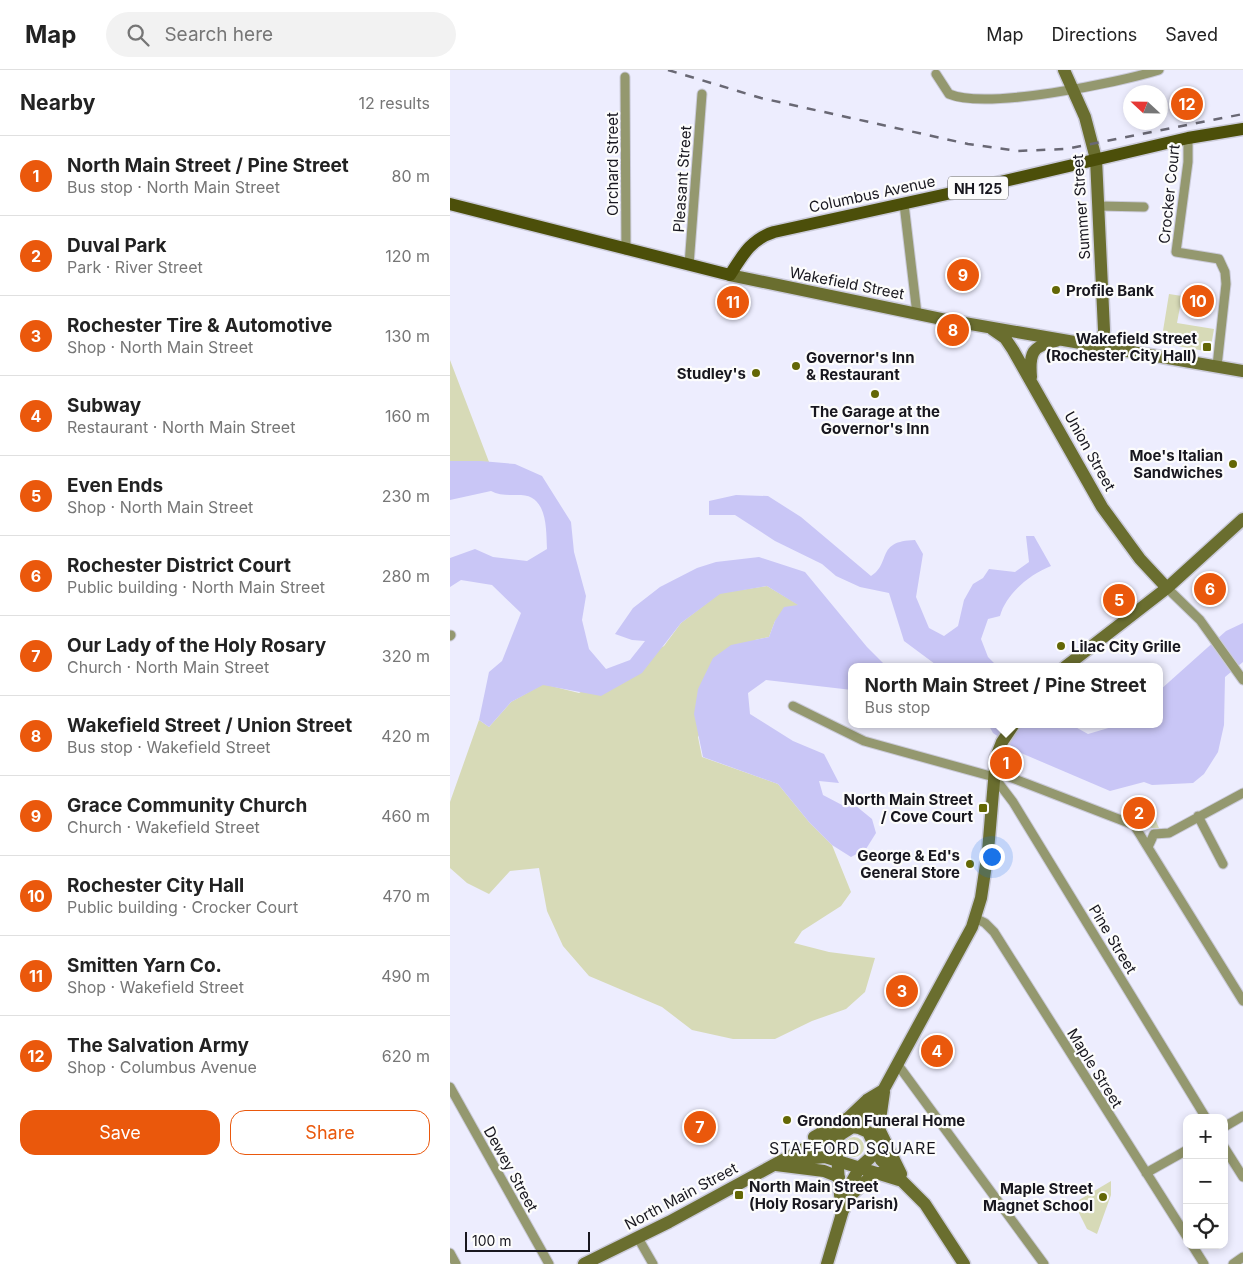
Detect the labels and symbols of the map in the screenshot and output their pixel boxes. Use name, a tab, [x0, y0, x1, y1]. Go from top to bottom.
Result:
north arrow	[1123, 85, 1168, 130]
pin: 12	[1171, 85, 1203, 123]
street label: Orchard Street	[603, 112, 622, 216]
street label: Pleasant Street	[669, 125, 695, 233]
street label: Crocker Court	[1154, 143, 1184, 245]
street label: Summer Street	[1068, 154, 1094, 260]
street label: Columbus Avenue	[807, 171, 937, 217]
road number: NH 125	[948, 176, 1008, 200]
pin: 9	[947, 256, 979, 294]
street label: Wakefield Street	[788, 263, 906, 303]
place label: Profile Bank	[1066, 281, 1154, 300]
pin: 10	[1182, 282, 1214, 320]
pin: 11	[717, 283, 749, 321]
marker: Profile Bank	[1050, 284, 1062, 296]
pin: 8	[937, 311, 969, 349]
place label: Wakefield Street (Rochester City Hall)	[1045, 329, 1198, 365]
marker: Wakefield Street (Rochester City Hall)	[1201, 341, 1213, 353]
place label: Governor's Inn & Restaurant	[806, 348, 915, 384]
marker: Governor's Inn & Restaurant	[790, 360, 802, 372]
place label: Studley's	[677, 364, 746, 383]
marker: Studley's	[750, 367, 762, 379]
marker: The Garage at the Governor's Inn	[869, 388, 881, 400]
place label: The Garage at the Governor's Inn	[810, 402, 940, 438]
street label: Union Street	[1060, 408, 1120, 494]
place label: Moe's Italian Sandwiches	[1129, 446, 1223, 482]
marker: Moe's Italian Sandwiches	[1227, 458, 1239, 470]
pin: 6	[1194, 570, 1226, 608]
pin: 5	[1103, 581, 1135, 619]
place label: Lilac City Grille	[1071, 637, 1181, 656]
marker: Lilac City Grille	[1055, 640, 1067, 652]
pin: 1	[990, 744, 1022, 782]
place label: North Main Street / Cove Court	[843, 790, 974, 826]
pin: 2	[1123, 794, 1155, 832]
marker: North Main Street / Cove Court	[977, 802, 989, 814]
your location	[979, 844, 1005, 870]
place label: George & Ed's General Store	[857, 846, 960, 882]
marker: George & Ed's General Store	[964, 858, 976, 870]
street label: Pine Street	[1085, 901, 1141, 977]
pin: 3	[886, 972, 918, 1010]
street label: Maple Street	[1063, 1025, 1127, 1111]
pin: 4	[921, 1032, 953, 1070]
pin: 7	[684, 1108, 716, 1146]
place label: Grondon Funeral Home	[797, 1111, 965, 1130]
marker: Grondon Funeral Home	[781, 1114, 793, 1126]
street label: Dewey Street	[480, 1123, 542, 1215]
district label: STAFFORD SQUARE	[769, 1138, 937, 1158]
street label: North Main Street	[621, 1158, 741, 1234]
place label: North Main Street (Holy Rosary Parish)	[749, 1177, 899, 1213]
place label: Maple Street Magnet School	[983, 1179, 1093, 1215]
marker: North Main Street (Holy Rosary Parish)	[733, 1189, 745, 1201]
marker: Maple Street Magnet School	[1097, 1191, 1109, 1203]
scale bar	[465, 1229, 590, 1252]

